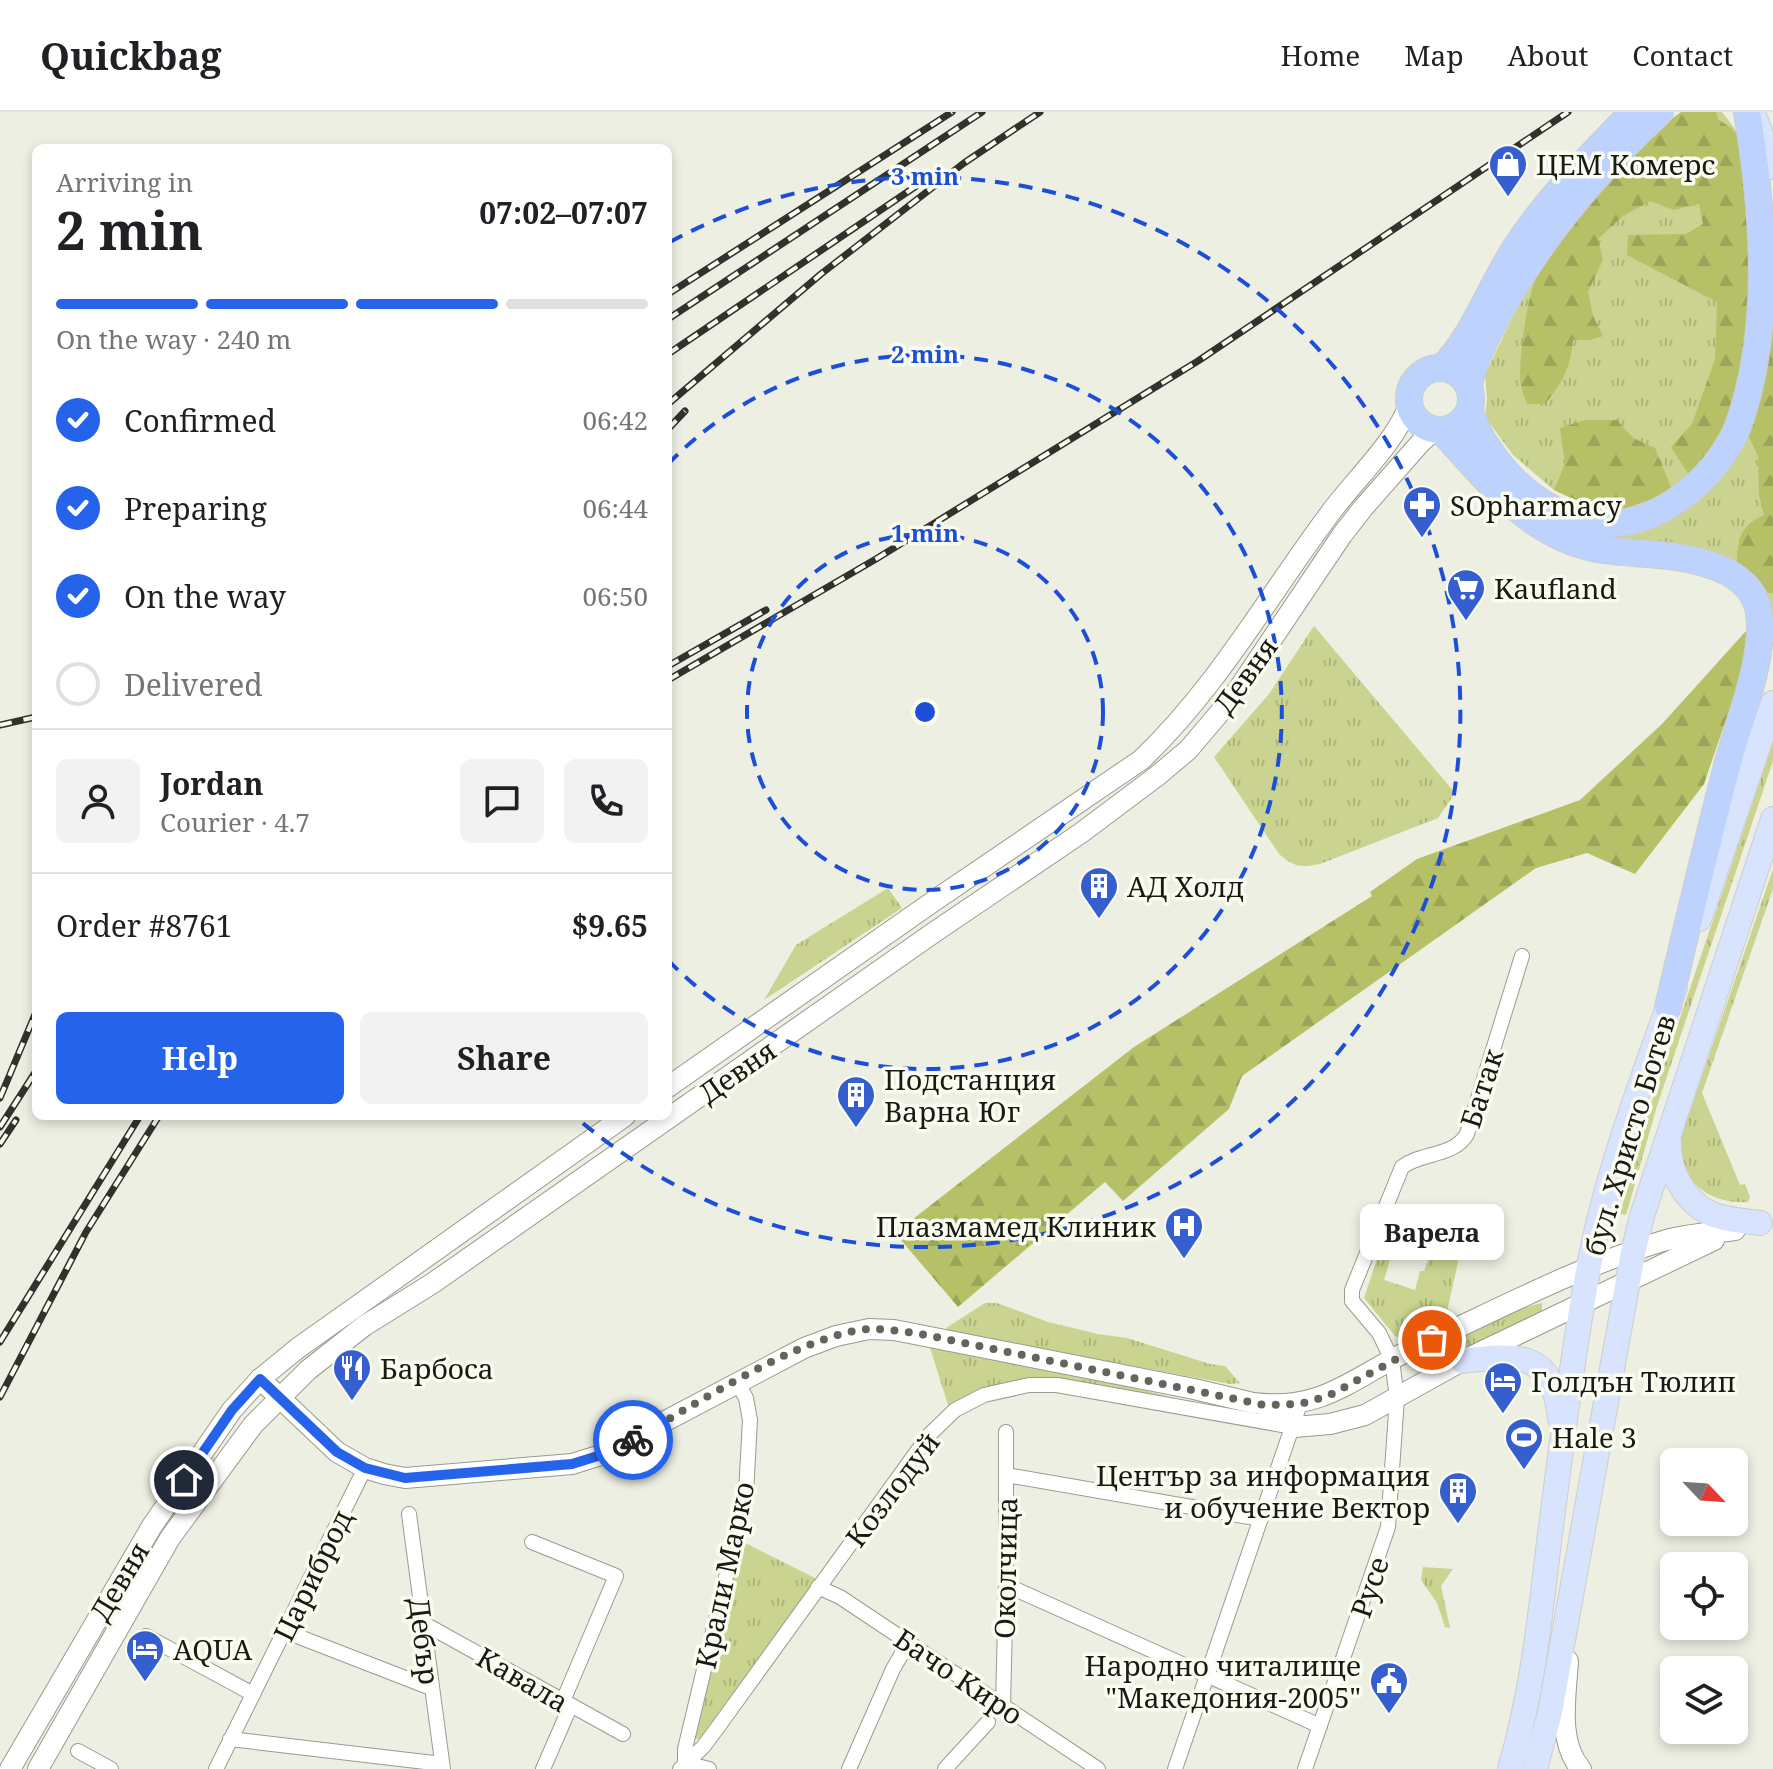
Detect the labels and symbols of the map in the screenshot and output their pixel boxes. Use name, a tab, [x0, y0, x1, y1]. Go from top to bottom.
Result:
shop icon: ЦЕМ Комерс	[1487, 143, 1529, 198]
place label: ЦЕМ Комерс	[1536, 145, 1715, 183]
text: 3 min	[891, 159, 959, 192]
text: 2 min	[891, 337, 959, 370]
pharmacy icon: SOpharmacy	[1401, 484, 1443, 539]
place label: SOpharmacy	[1450, 486, 1622, 524]
text: 1 min	[891, 516, 959, 549]
supermarket icon: Kaufland	[1445, 567, 1487, 622]
place label: Kaufland	[1494, 569, 1617, 607]
street label: Девня	[1204, 629, 1286, 721]
centre of rings	[911, 698, 939, 726]
building icon: АД Холд	[1078, 865, 1120, 920]
place label: АД Холд	[1127, 867, 1244, 905]
street label: бул. Христо Ботев	[1574, 1010, 1684, 1260]
street label: Девня	[691, 1031, 783, 1111]
street label: Батак	[1450, 1043, 1512, 1132]
place label: Подстанция Варна Юг	[884, 1060, 1056, 1130]
building icon: Подстанция Варна Юг	[835, 1074, 877, 1129]
callout: Варела	[1360, 1204, 1504, 1260]
hospital icon: Плазмамед Клиник	[1163, 1205, 1205, 1260]
place label: Плазмамед Клиник	[876, 1207, 1156, 1245]
pin	[1398, 1306, 1466, 1374]
restaurant icon: Барбоса	[331, 1347, 373, 1402]
place label: Барбоса	[380, 1349, 494, 1387]
hotel icon: Голдън Тюлип	[1482, 1360, 1524, 1415]
place label: Голдън Тюлип	[1531, 1362, 1736, 1400]
courier	[593, 1400, 673, 1480]
sports icon: Hale 3	[1503, 1416, 1545, 1471]
place label: Hale 3	[1552, 1418, 1637, 1456]
street label: Козлодуй	[836, 1424, 948, 1554]
pin	[150, 1446, 218, 1514]
north arrow	[1660, 1448, 1748, 1536]
place label: Център за информация и обучение Вектор	[1096, 1456, 1430, 1526]
building icon: Център за информация и обучение Вектор	[1437, 1470, 1479, 1525]
street label: Крали Марко	[686, 1478, 762, 1672]
street label: Околчица	[985, 1497, 1025, 1639]
street label: Цариброд	[264, 1503, 360, 1647]
street label: Девня	[81, 1534, 157, 1628]
street label: Русе	[1341, 1552, 1397, 1622]
street label: Дебър	[401, 1595, 449, 1687]
street label: Бачо Киро	[887, 1619, 1031, 1733]
hotel icon: AQUA	[124, 1628, 166, 1683]
place label: AQUA	[173, 1630, 252, 1668]
street label: Кавала	[470, 1637, 576, 1721]
place label: Народно читалище "Македония-2005"	[1084, 1646, 1361, 1716]
public building icon: Народно читалище "Македония-2005"	[1368, 1660, 1410, 1715]

